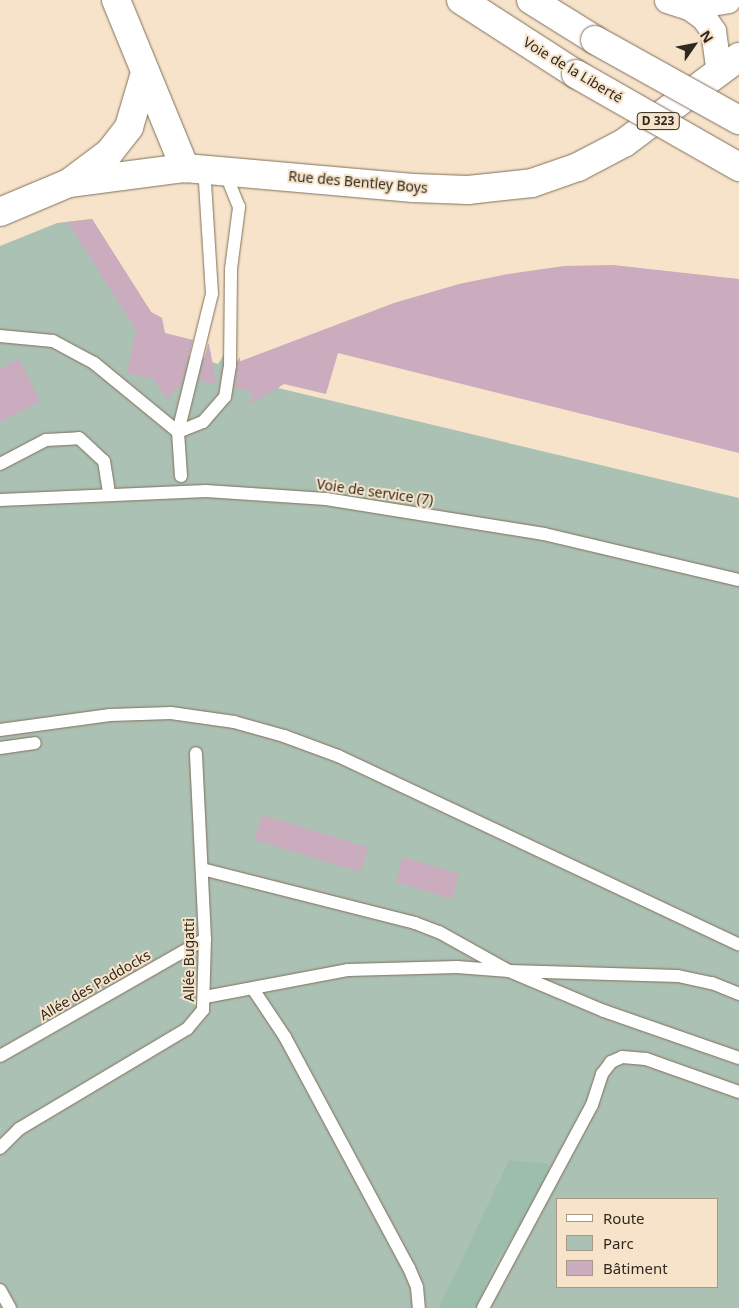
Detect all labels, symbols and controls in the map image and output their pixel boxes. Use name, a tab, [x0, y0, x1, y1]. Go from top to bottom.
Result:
north arrow	[669, 20, 719, 70]
text: N	[696, 27, 718, 47]
street label: Voie de la Liberté	[520, 34, 626, 106]
road number: D 323	[637, 112, 679, 130]
street label: Rue des Bentley Boys	[288, 168, 428, 196]
street label: Voie de service (7)	[316, 475, 434, 509]
street label: Allée Bugatti	[181, 918, 197, 1002]
street label: Allée des Paddocks	[37, 946, 153, 1024]
legend	[556, 1198, 719, 1288]
text: Route	[603, 1208, 645, 1228]
text: Parc	[603, 1233, 634, 1253]
text: Bâtiment	[603, 1258, 668, 1278]

